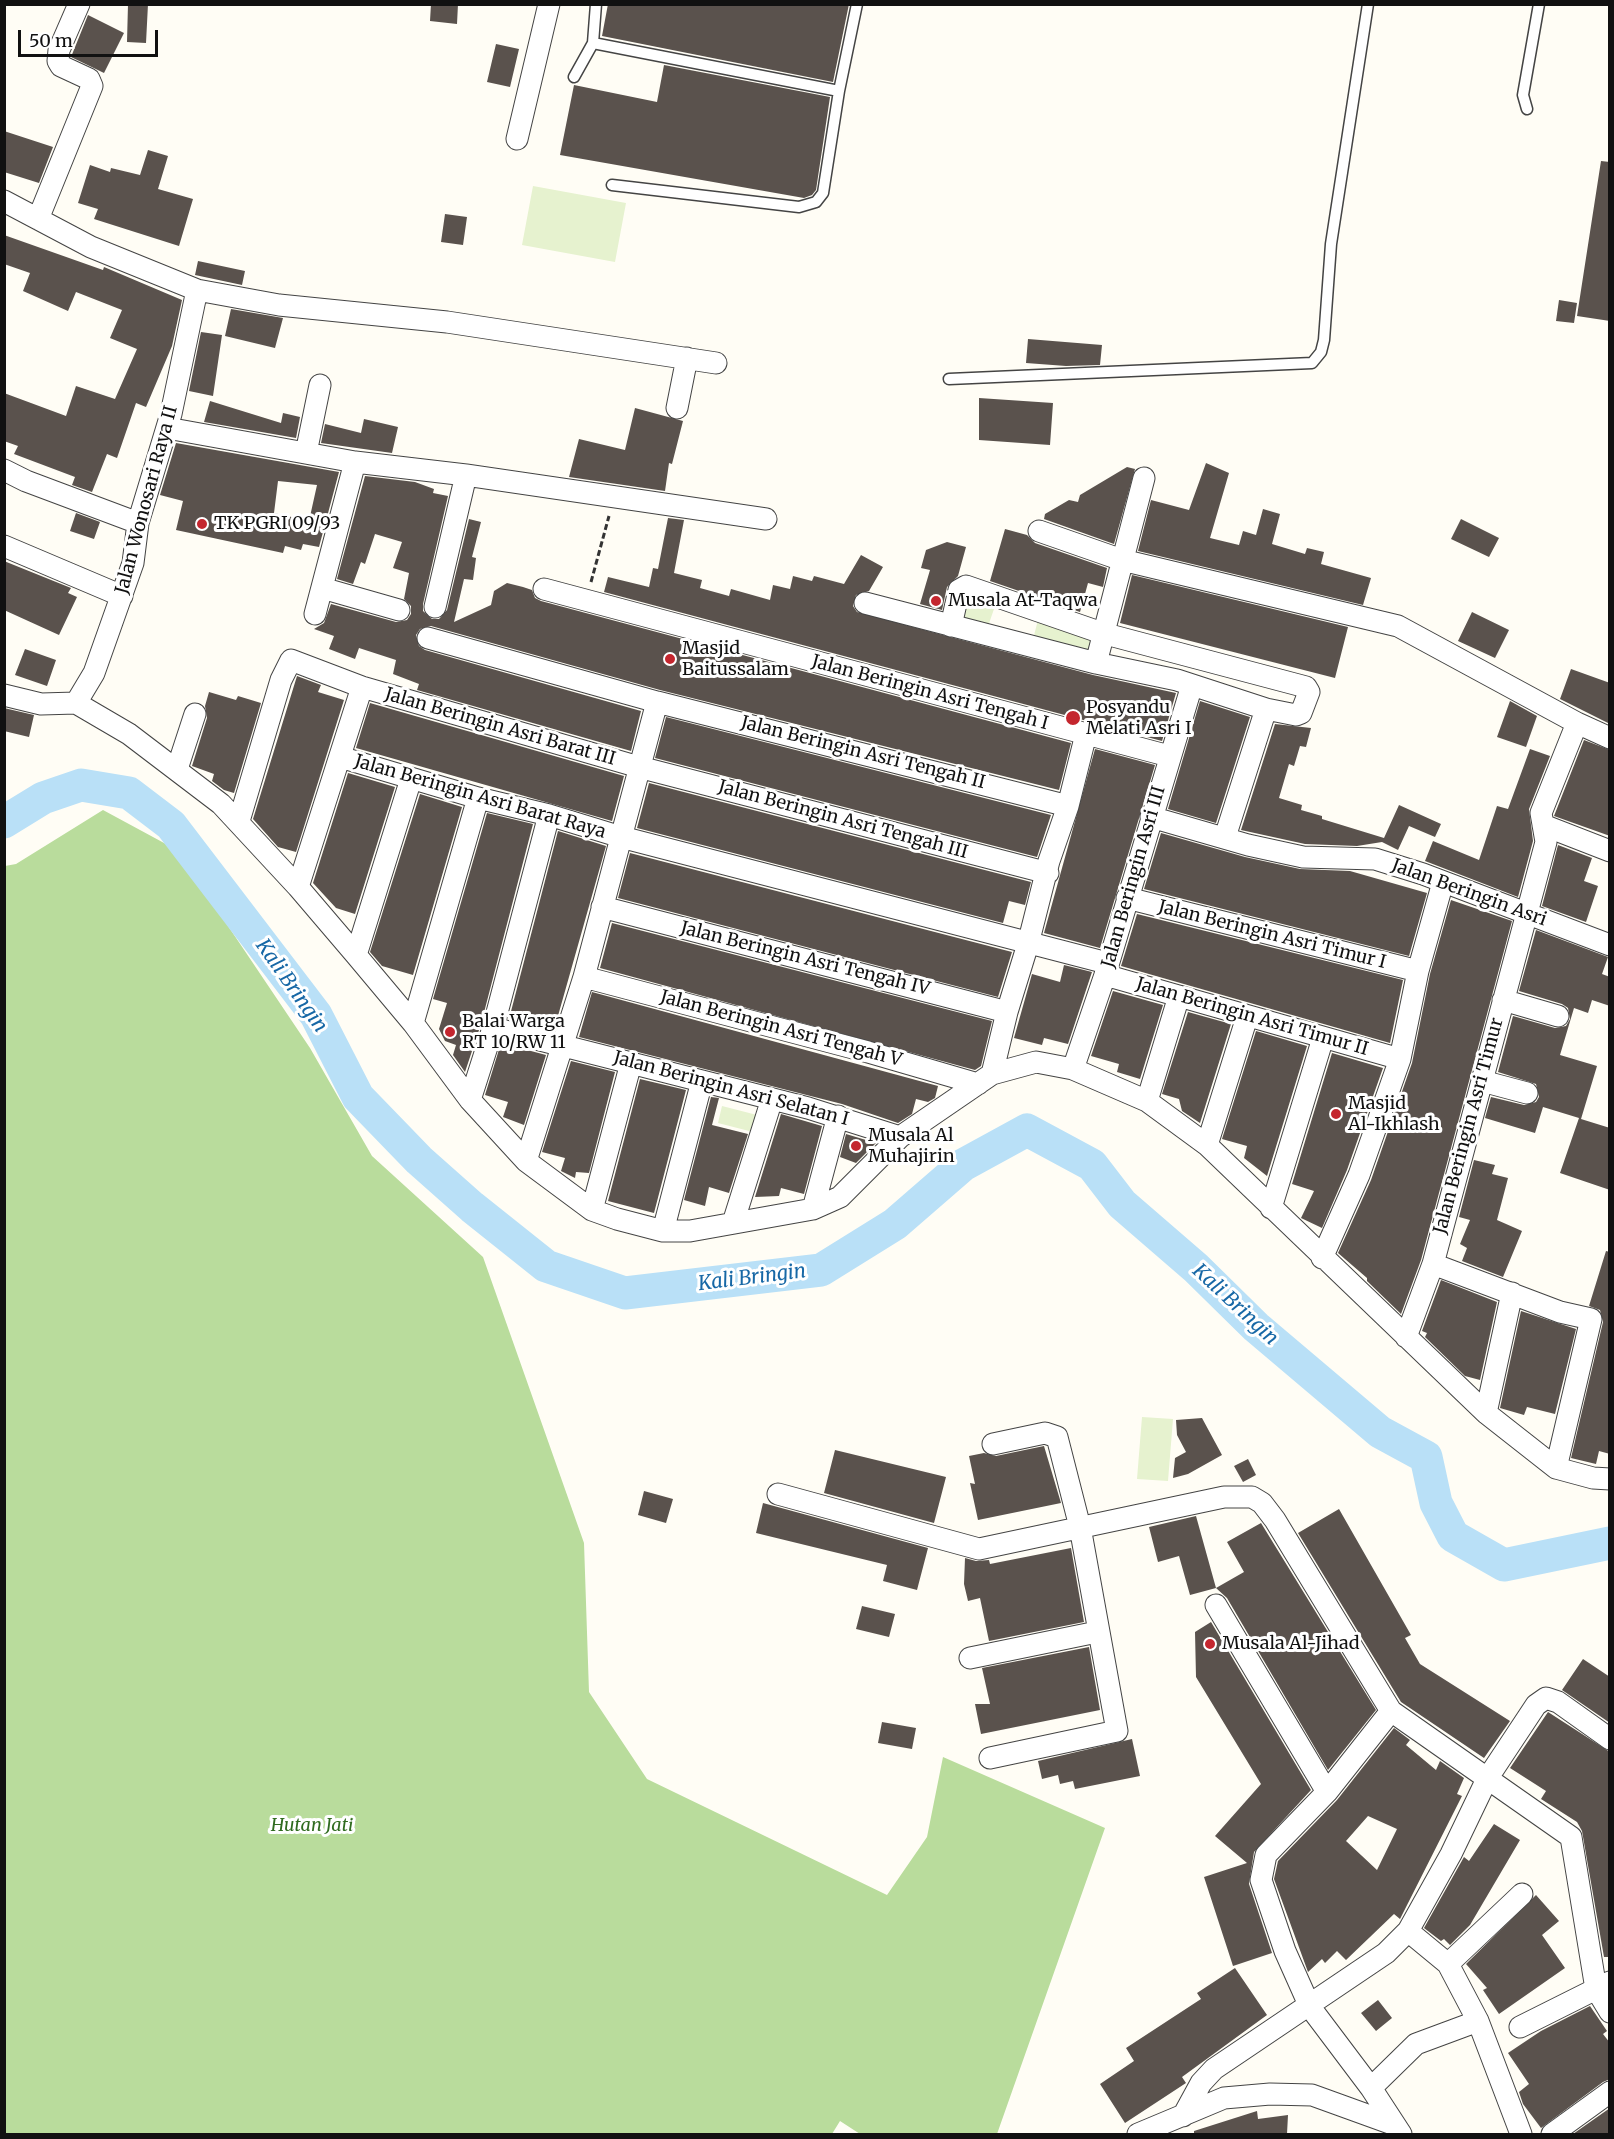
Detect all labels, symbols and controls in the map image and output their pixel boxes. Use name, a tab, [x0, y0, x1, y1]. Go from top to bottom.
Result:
scale bar	[21, 18, 160, 56]
text: 50 m	[29, 29, 73, 52]
street label: Jalan Wonosari Raya II	[111, 404, 183, 596]
place label: TK PGRI 09/93	[214, 513, 340, 535]
marker: TK PGRI 09/93	[195, 517, 209, 531]
place label: Musala At-Taqwa	[948, 590, 1098, 612]
marker: Musala At-Taqwa	[929, 594, 943, 608]
place label: Masjid Baitussalam	[682, 638, 789, 680]
street label: Jalan Beringin Asri Tengah I	[809, 651, 1051, 735]
marker: Masjid Baitussalam	[663, 652, 677, 666]
street label: Jalan Beringin Asri Barat III	[382, 684, 618, 770]
place label: Posyandu Melati Asri I	[1086, 697, 1192, 740]
marker: Posyandu Melati Asri I	[1064, 709, 1082, 727]
street label: Jalan Beringin Asri Tengah II	[739, 712, 987, 794]
street label: Jalan Beringin Asri Barat Raya	[352, 751, 608, 843]
street label: Jalan Beringin Asri Tengah III	[716, 776, 970, 864]
street label: Jalan Beringin Asri III	[1098, 784, 1170, 970]
street label: Jalan Beringin Asri	[1389, 855, 1549, 931]
street label: Jalan Beringin Asri Timur I	[1156, 896, 1388, 974]
street label: Jalan Beringin Asri Tengah IV	[678, 918, 932, 1000]
water label: Kali Bringin	[250, 935, 332, 1037]
street label: Jalan Beringin Asri Timur II	[1133, 973, 1371, 1061]
street label: Jalan Beringin Asri Tengah V	[658, 986, 904, 1072]
place label: Balai Warga RT 10/RW 11	[462, 1011, 566, 1054]
street label: Jalan Beringin Asri Timur	[1430, 1016, 1508, 1236]
marker: Balai Warga RT 10/RW 11	[443, 1025, 457, 1039]
street label: Jalan Beringin Asri Selatan I	[611, 1047, 851, 1131]
place label: Masjid Al-Ikhlash	[1348, 1093, 1440, 1136]
marker: Masjid Al-Ikhlash	[1329, 1107, 1343, 1121]
place label: Musala Al Muhajirin	[868, 1125, 955, 1168]
marker: Musala Al Muhajirin	[849, 1139, 863, 1153]
water label: Kali Bringin	[697, 1259, 807, 1297]
water label: Kali Bringin	[1187, 1259, 1283, 1351]
place label: Musala Al-Jihad	[1222, 1633, 1360, 1655]
marker: Musala Al-Jihad	[1203, 1637, 1217, 1651]
park label: Hutan Jati	[271, 1815, 353, 1837]

